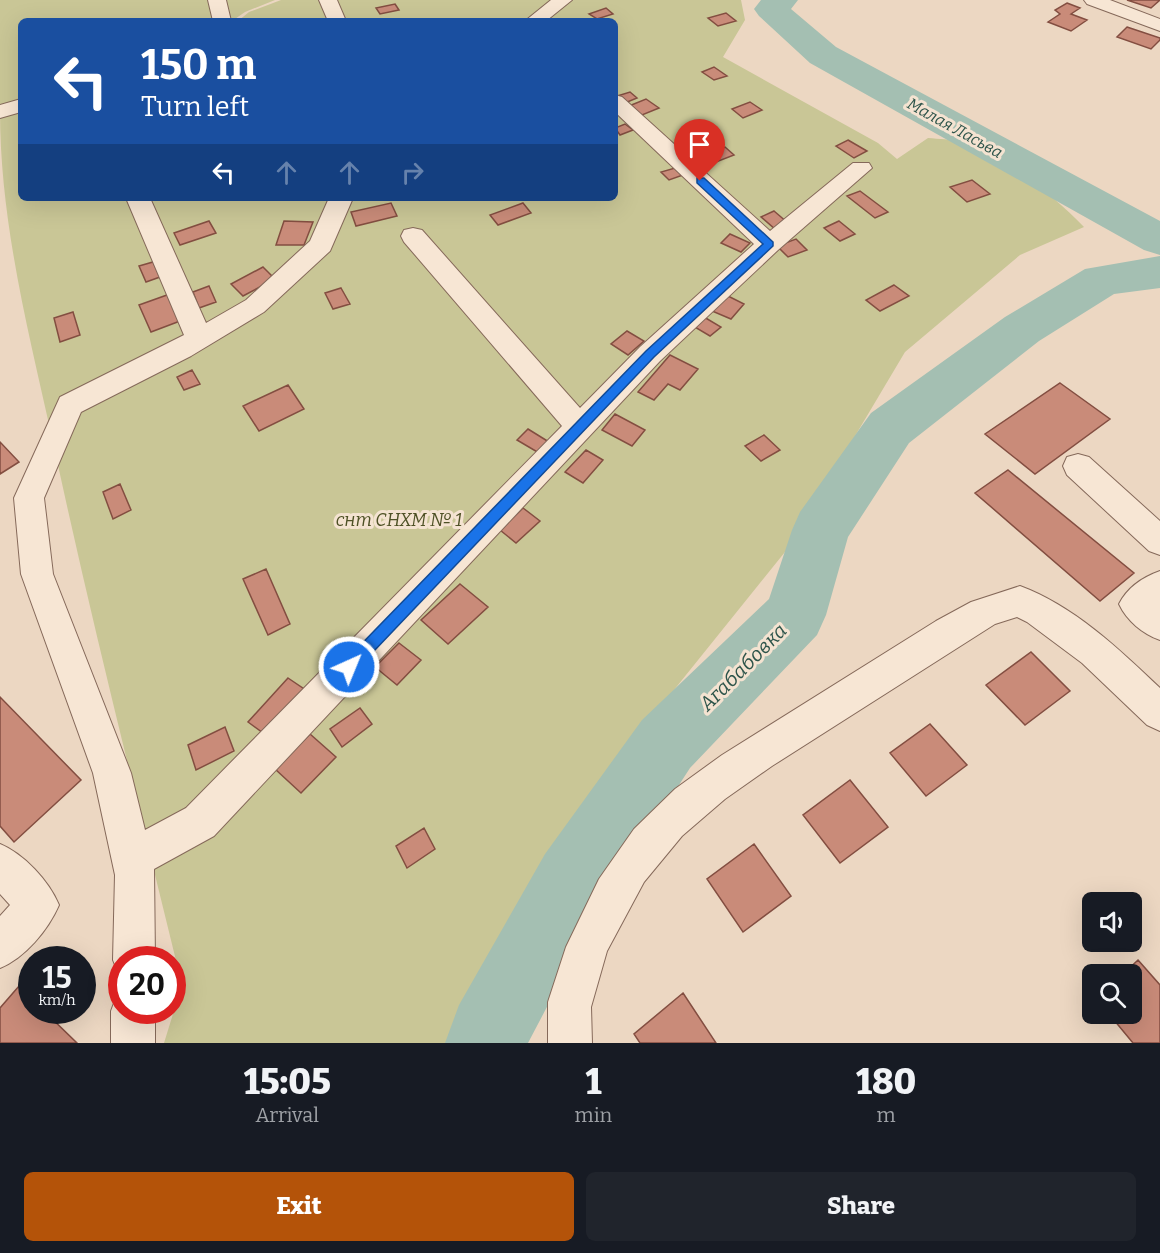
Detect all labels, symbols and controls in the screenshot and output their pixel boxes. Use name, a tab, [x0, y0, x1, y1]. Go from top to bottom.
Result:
text: 150 m	[141, 40, 256, 90]
icon: left	[42, 42, 120, 120]
text: Turn left	[141, 91, 249, 123]
water label: Малая Ласьва	[904, 94, 1006, 162]
pin	[674, 119, 725, 181]
icon: arrive	[683, 128, 716, 161]
icon: left	[207, 156, 240, 189]
icon: ahead	[270, 156, 303, 189]
icon: ahead	[333, 156, 366, 189]
icon: right	[396, 156, 429, 189]
park label: снт СНХМ № 1	[336, 509, 462, 531]
water label: Агабабовка	[694, 618, 792, 716]
position arrow	[317, 635, 381, 699]
map controls	[1082, 892, 1142, 1024]
button: sound	[1082, 892, 1142, 952]
speed limit sign: 20	[108, 946, 186, 1024]
text: 15	[42, 960, 72, 996]
button: search	[1082, 964, 1142, 1024]
text: km/h	[38, 991, 76, 1009]
text: 15:05	[244, 1060, 331, 1104]
text: 1	[585, 1060, 601, 1104]
text: 180	[856, 1060, 916, 1104]
text: Arrival	[256, 1103, 319, 1127]
text: min	[575, 1103, 612, 1127]
text: m	[877, 1103, 896, 1127]
button: Exit	[24, 1172, 574, 1241]
button: Share	[586, 1172, 1136, 1241]

